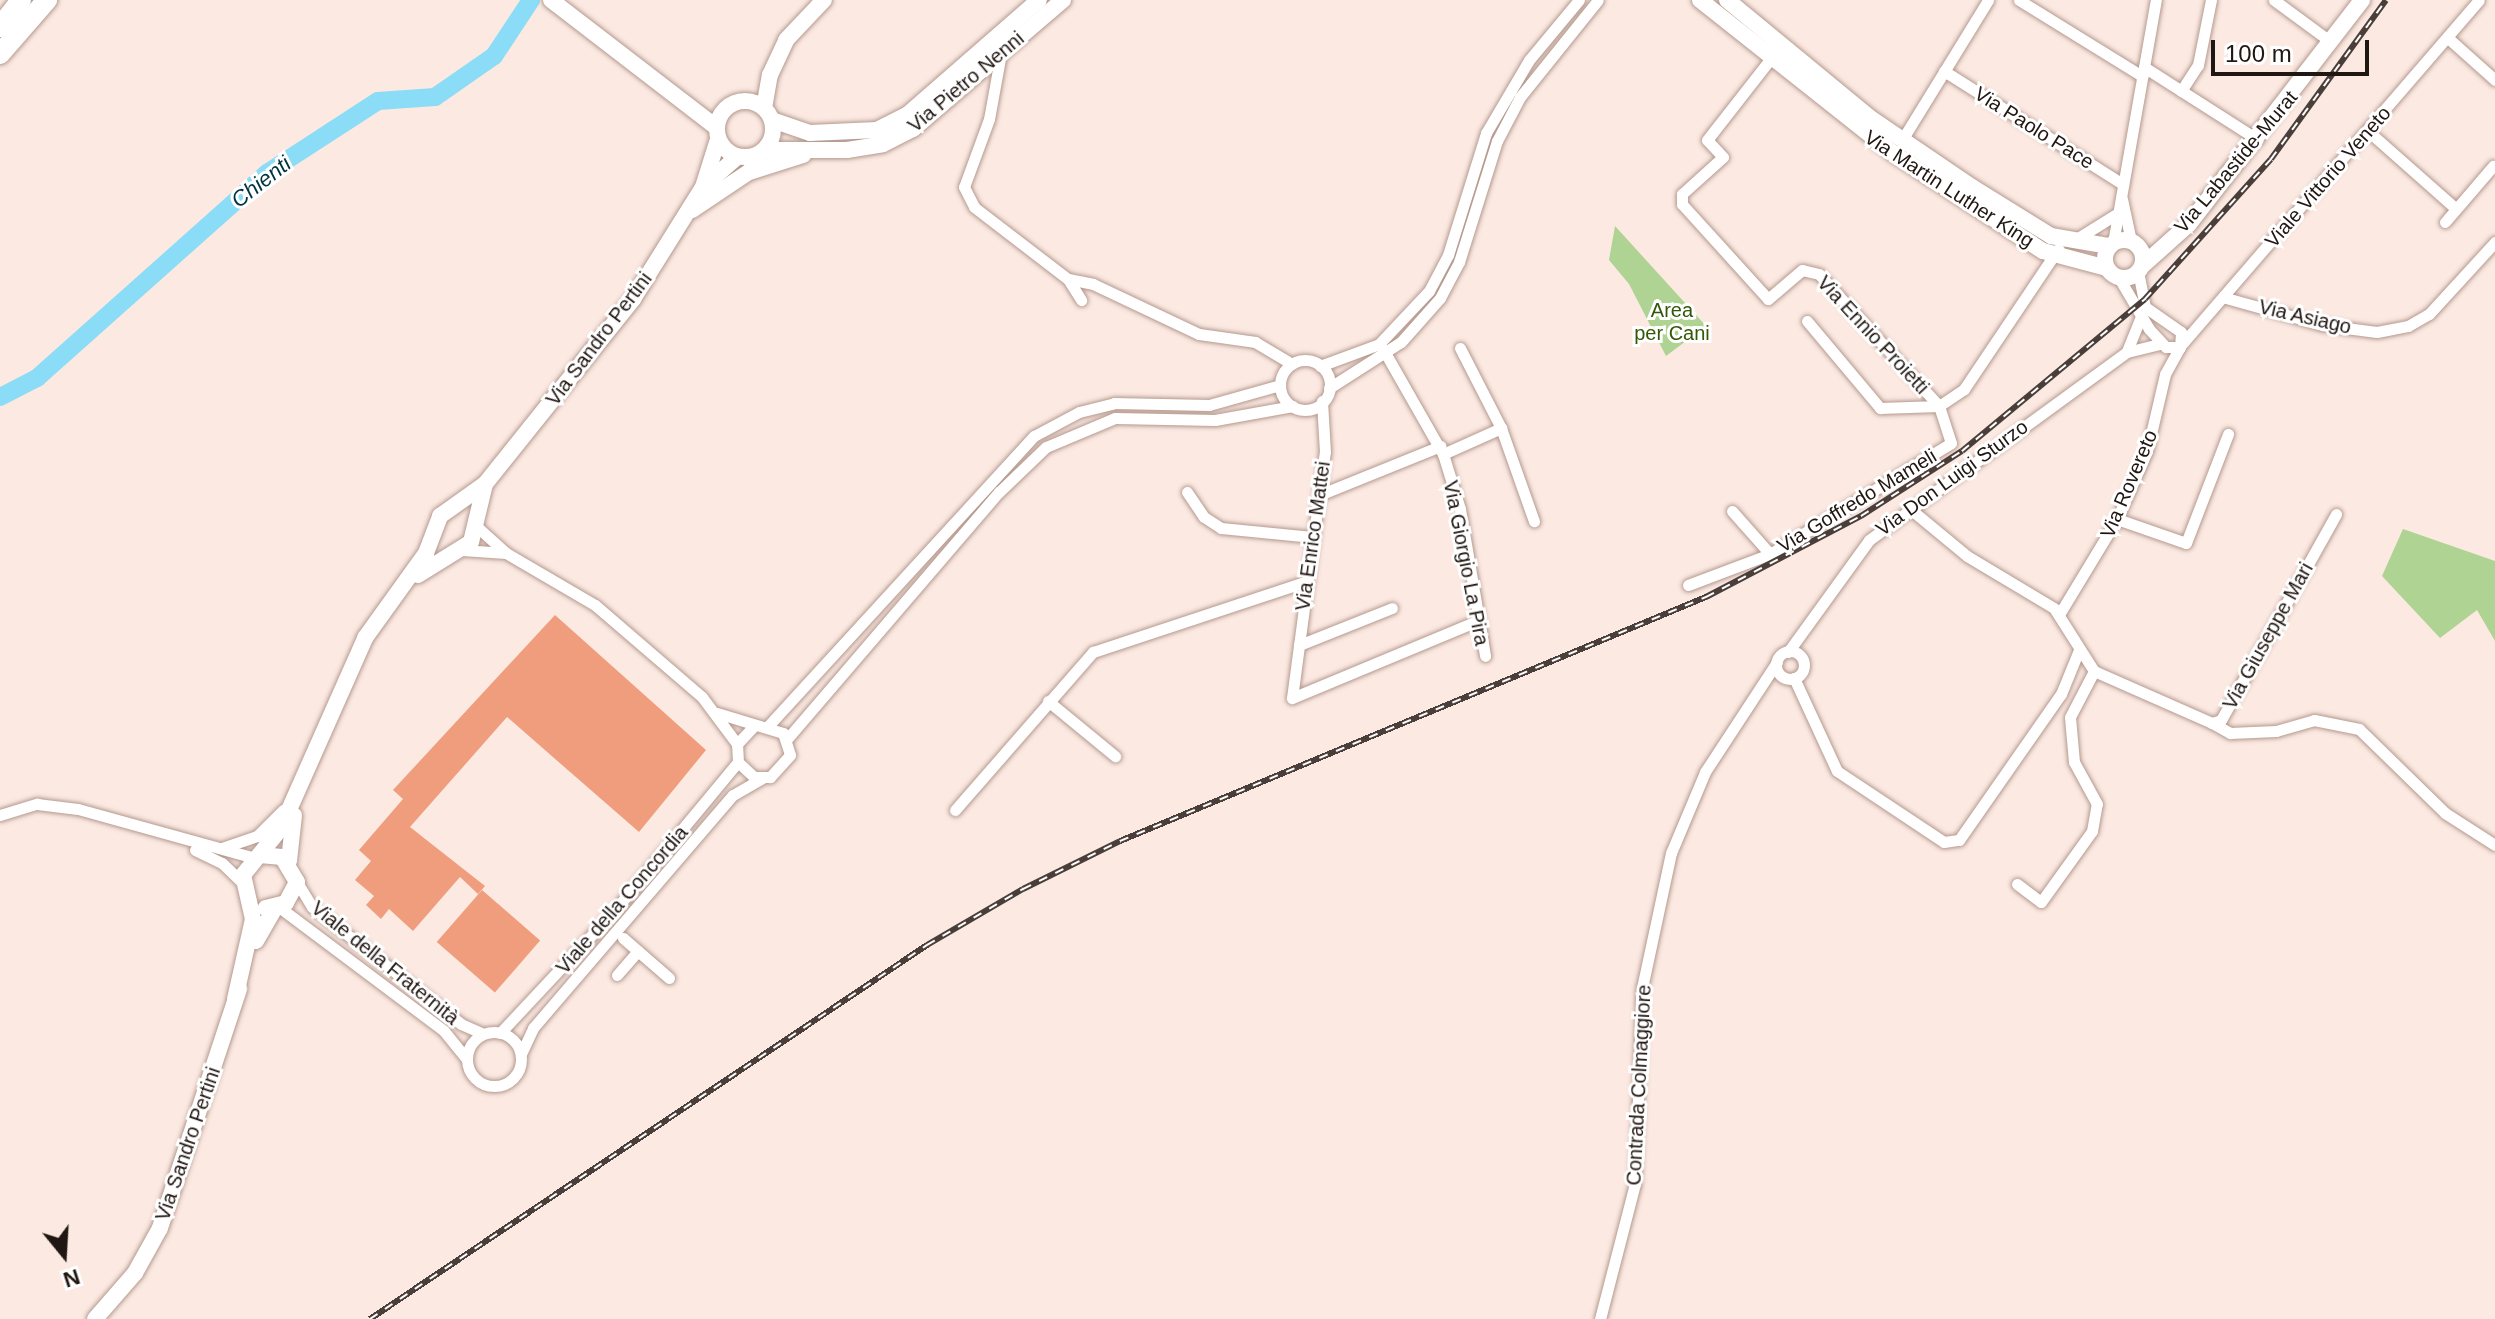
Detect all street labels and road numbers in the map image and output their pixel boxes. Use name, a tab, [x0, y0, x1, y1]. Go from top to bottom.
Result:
street label: Via Pietro Nenni	[903, 26, 1029, 138]
street label: Via Paolo Pace	[1970, 82, 2098, 174]
street label: Via Labastide-Murat	[2169, 86, 2303, 238]
street label: Viale Vittorio Veneto	[2260, 101, 2396, 253]
street label: Via Martin Luther King	[1860, 125, 2038, 253]
street label: Via Sandro Pertini	[541, 268, 657, 410]
street label: Via Ennio Proietti	[1812, 271, 1934, 399]
street label: Via Asiago	[2256, 295, 2354, 339]
street label: Via Don Luigi Sturzo	[1871, 415, 2033, 541]
street label: Via Rovereto	[2095, 426, 2163, 542]
street label: Via Goffredo Mameli	[1773, 444, 1941, 558]
street label: Via Enrico Mattei	[1291, 460, 1335, 612]
street label: Via Giorgio La Pira	[1438, 478, 1494, 648]
street label: Via Giuseppe Mari	[2218, 558, 2318, 714]
street label: Viale della Concordia	[551, 821, 693, 979]
street label: Viale della Fraternità	[306, 896, 464, 1030]
street label: Contrada Colmaggiore	[1622, 984, 1656, 1186]
street label: Via Sandro Pertini	[150, 1064, 226, 1224]

